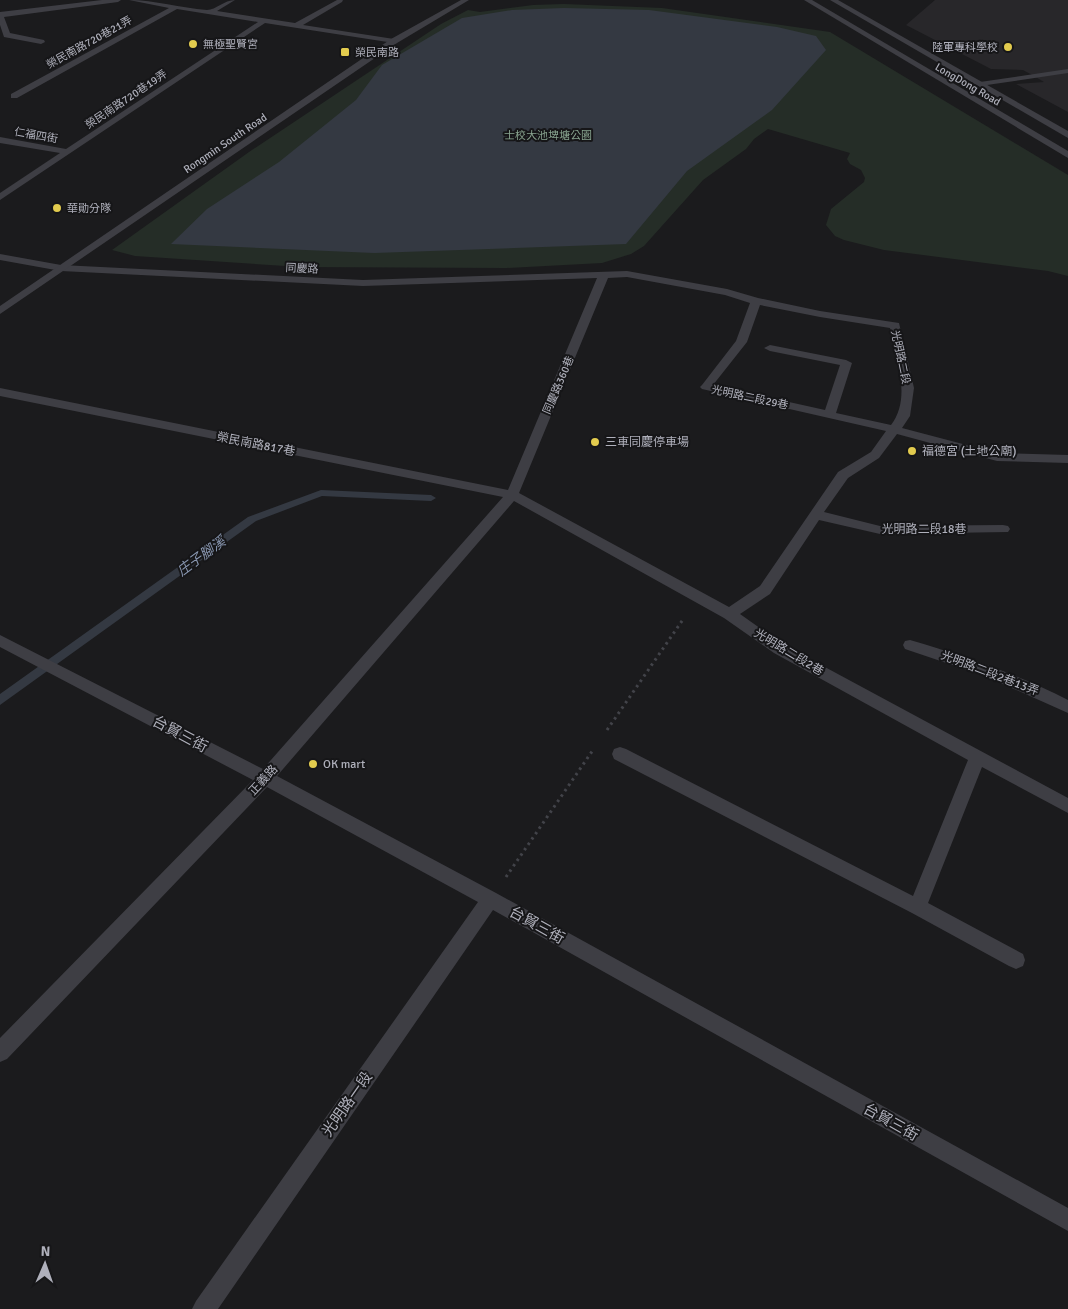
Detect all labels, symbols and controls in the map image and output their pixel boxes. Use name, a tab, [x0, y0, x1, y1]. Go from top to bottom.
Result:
street label: 榮民南路720巷21弄	[44, 14, 134, 71]
marker: 無極聖賢宮	[187, 38, 199, 50]
place label: 無極聖賢宮	[203, 38, 258, 51]
place label: 陸軍專科學校	[932, 41, 998, 54]
marker: 陸軍專科學校	[1002, 41, 1014, 53]
marker: 榮民南路	[339, 46, 351, 58]
place label: 榮民南路	[355, 46, 399, 59]
street label: LongDong Road	[933, 60, 1003, 109]
street label: 榮民南路720巷19弄	[83, 67, 170, 132]
street label: Rongmin South Road	[181, 111, 270, 176]
street label: 仁福四街	[13, 125, 59, 146]
park label: 士校大池埤塘公園	[504, 129, 592, 142]
marker: 華勛分隊	[51, 202, 63, 214]
place label: 華勛分隊	[67, 202, 111, 215]
street label: 同慶路	[285, 261, 319, 276]
street label: 光明路二段	[888, 329, 913, 385]
street label: 同慶路360巷	[540, 354, 577, 416]
street label: 光明路二段29巷	[710, 383, 789, 412]
street label: 榮民南路817巷	[215, 430, 296, 459]
place label: 三車同慶停車場	[605, 435, 689, 450]
marker: 三車同慶停車場	[589, 436, 601, 448]
place label: 福德宮 (土地公廟)	[922, 444, 1017, 459]
marker: 福德宮 (土地公廟)	[906, 445, 918, 457]
street label: 光明路二段18巷	[882, 522, 966, 537]
water label: 庄子腳溪	[174, 532, 231, 580]
street label: 光明路二段2巷	[751, 626, 826, 679]
street label: 光明路二段2巷13弄	[939, 648, 1041, 699]
street label: 台貿三街	[149, 712, 211, 756]
place label: OK mart	[323, 757, 365, 772]
marker: OK mart	[307, 758, 319, 770]
street label: 正義路	[246, 762, 281, 799]
street label: 台貿三街	[506, 903, 568, 947]
street label: 光明路一段	[318, 1068, 376, 1140]
street label: 台貿三街	[860, 1100, 922, 1144]
north arrow	[20, 1239, 70, 1289]
text: N	[40, 1243, 51, 1260]

